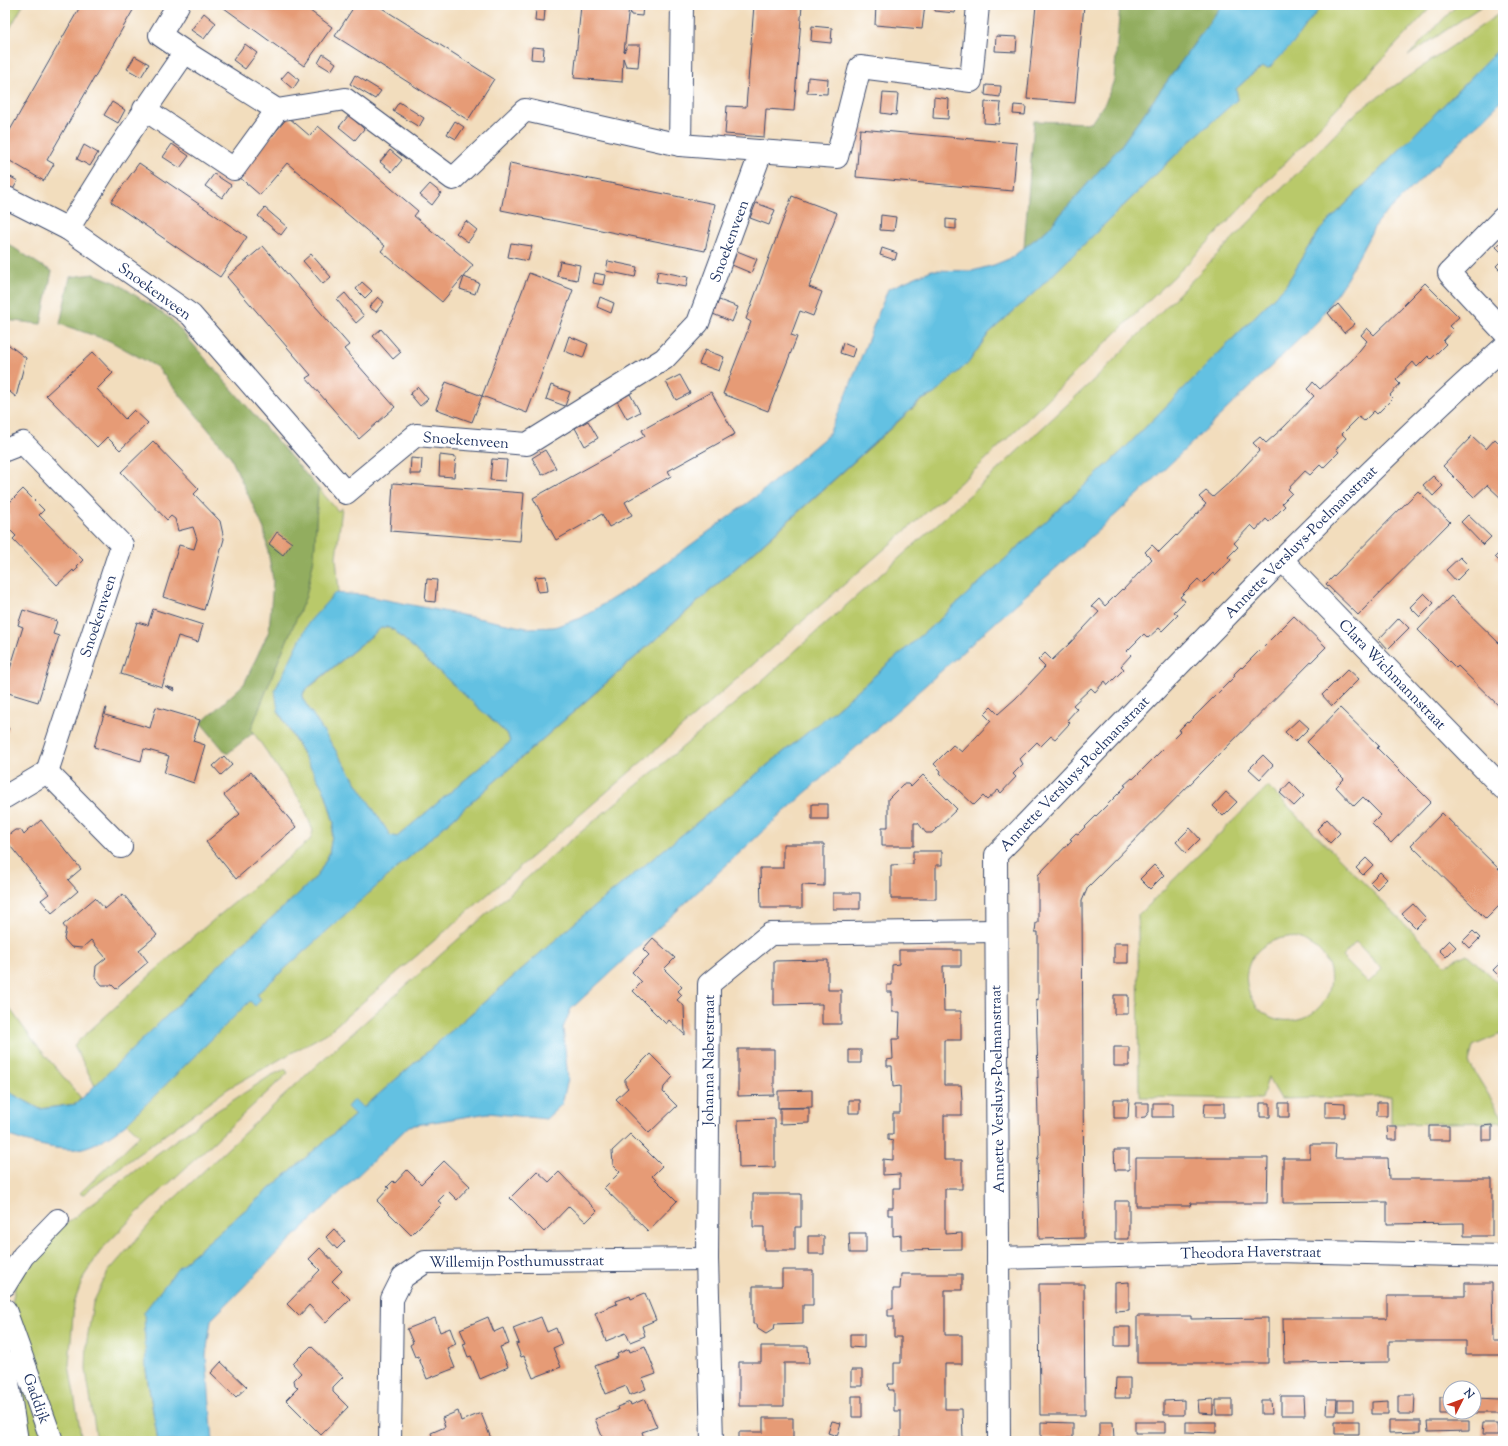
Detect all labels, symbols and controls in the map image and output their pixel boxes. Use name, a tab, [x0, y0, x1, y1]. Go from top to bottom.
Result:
street label: Snoekenveen	[706, 197, 755, 286]
street label: Snoekenveen	[113, 258, 195, 326]
street label: Snoekenveen	[422, 428, 510, 455]
street label: Annette Versluys-Poelmanstraat	[1221, 462, 1383, 624]
street label: Snoekenveen	[76, 572, 123, 661]
street label: Clara Wichmannstraat	[1333, 615, 1450, 735]
street label: Annette Versluys-Poelmanstraat	[996, 692, 1155, 857]
street label: Annette Versluys-Poelmanstraat	[986, 985, 1011, 1193]
street label: Johanna Naberstraat	[699, 994, 721, 1127]
street label: Theodora Haverstraat	[1180, 1242, 1322, 1265]
street label: Willemijn Posthumusstraat	[429, 1251, 604, 1274]
street label: Gaddijk	[17, 1371, 54, 1427]
north arrow	[1442, 1380, 1482, 1420]
text: N	[1459, 1385, 1478, 1403]

